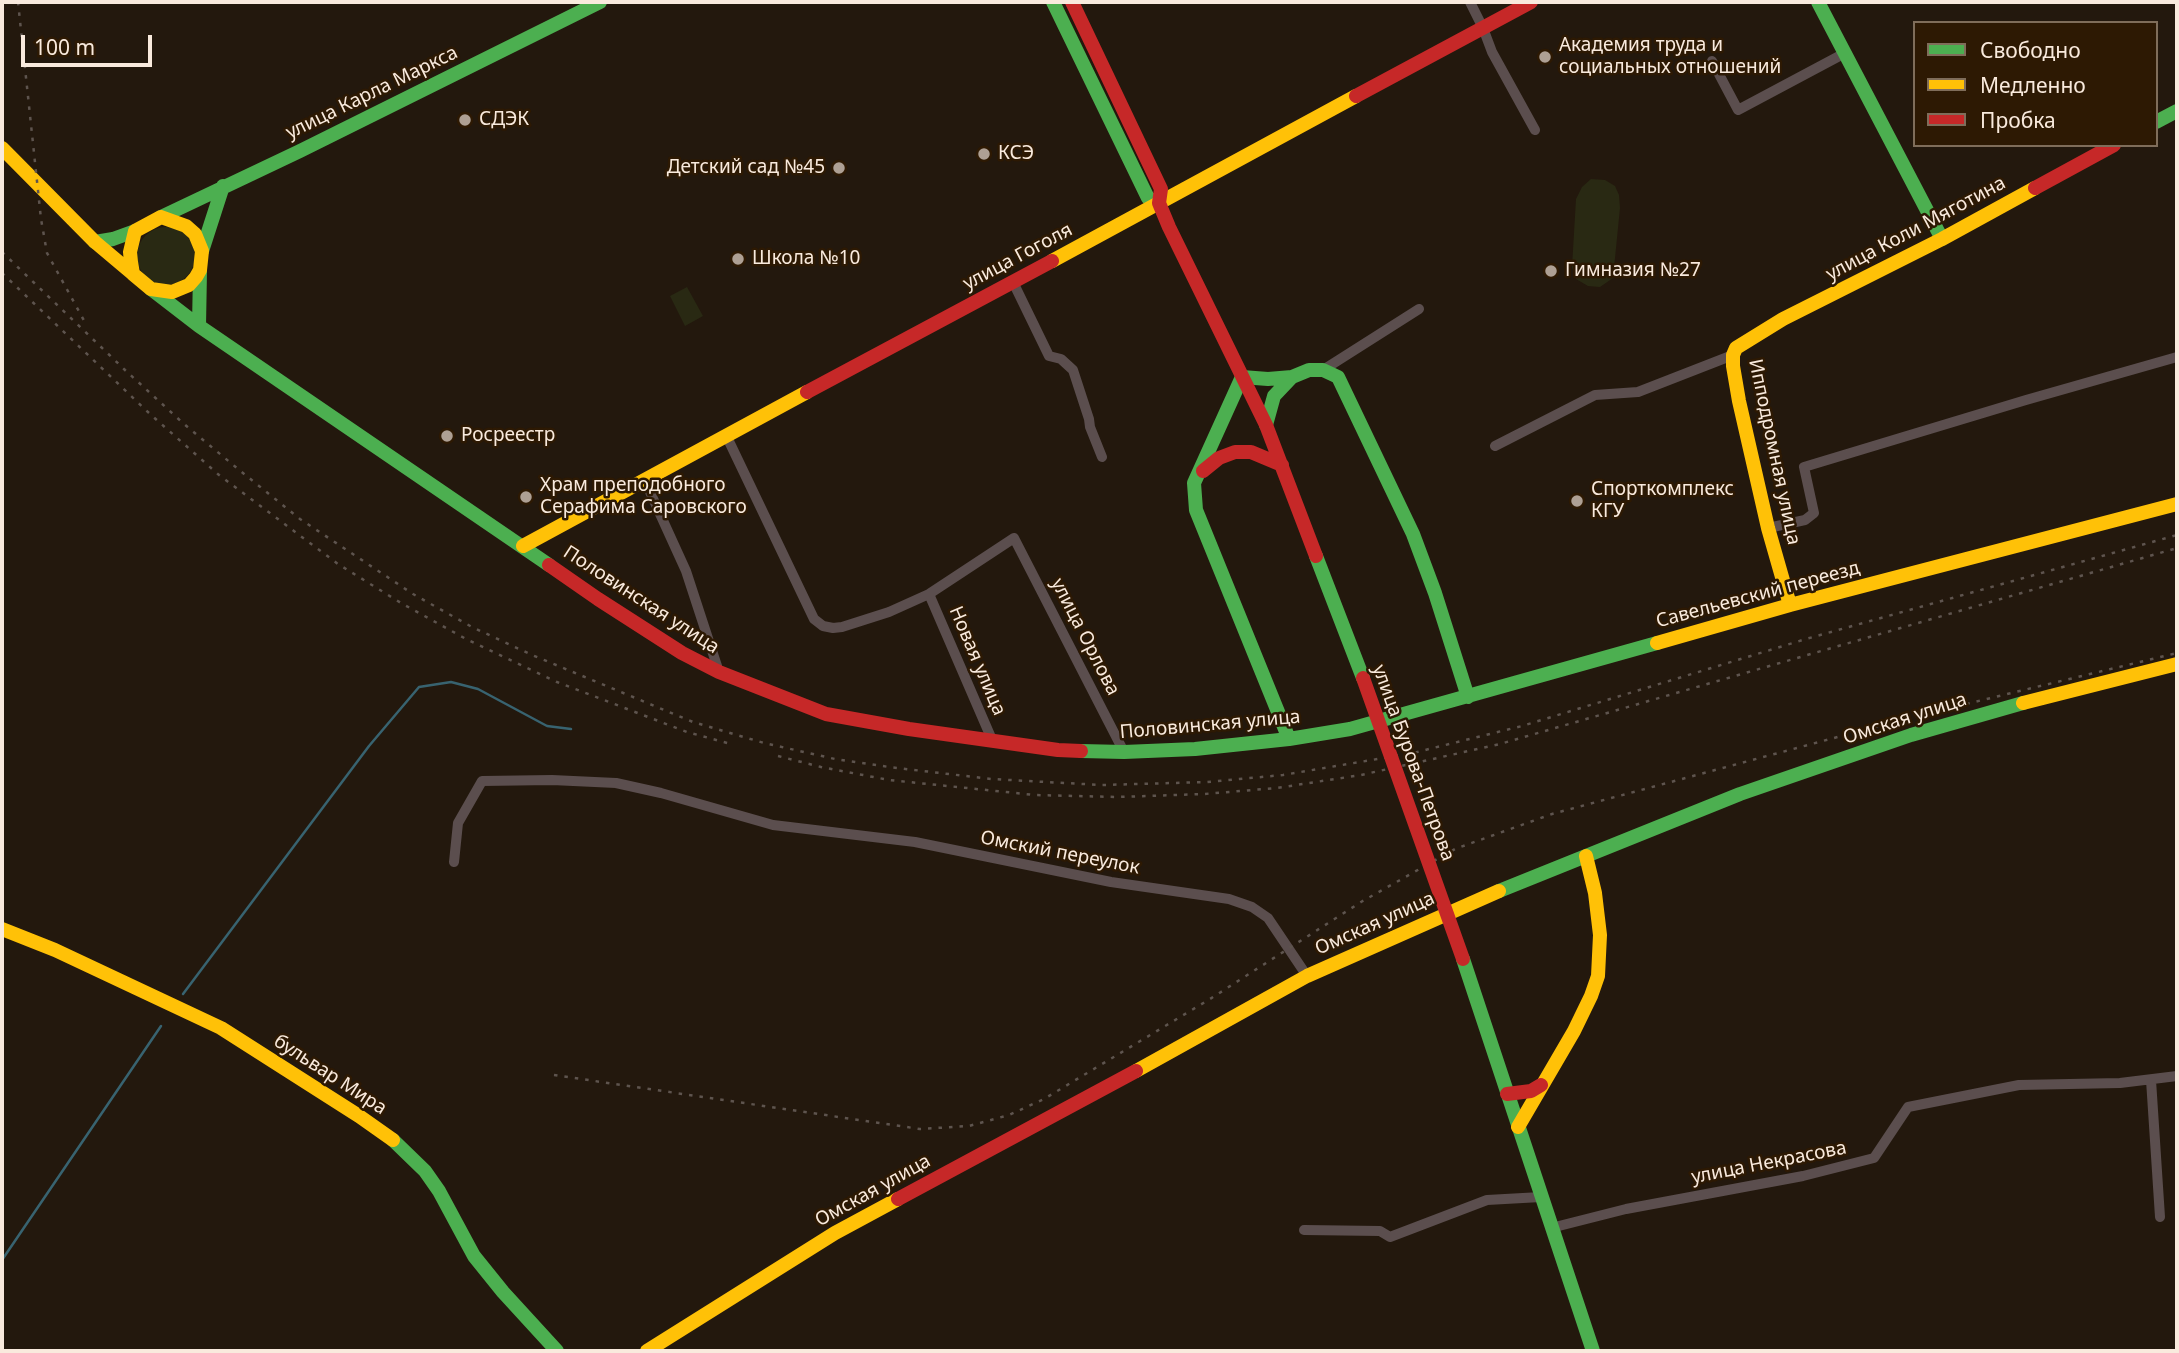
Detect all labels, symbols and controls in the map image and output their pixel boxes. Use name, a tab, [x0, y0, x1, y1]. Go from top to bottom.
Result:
scale bar	[24, 21, 156, 65]
legend	[1913, 21, 2158, 147]
text: 100 m	[34, 33, 95, 61]
place label: Академия труда и социальных отношений	[1559, 35, 1781, 79]
text: Свободно	[1980, 36, 2081, 64]
street label: улица Карла Маркса	[282, 41, 462, 145]
marker: Академия труда и социальных отношений	[1537, 49, 1553, 65]
text: Медленно	[1980, 71, 2086, 99]
text: Пробка	[1980, 106, 2056, 134]
place label: СДЭК	[479, 109, 529, 131]
marker: СДЭК	[457, 112, 473, 128]
place label: КСЭ	[998, 143, 1034, 165]
marker: КСЭ	[976, 146, 992, 162]
place label: Детский сад №45	[667, 157, 825, 179]
marker: Детский сад №45	[831, 160, 847, 176]
street label: улица Коли Мяготина	[1822, 172, 2010, 286]
street label: улица Гоголя	[959, 219, 1077, 295]
place label: Школа №10	[752, 248, 860, 270]
marker: Школа №10	[730, 251, 746, 267]
place label: Гимназия №27	[1565, 260, 1701, 282]
marker: Гимназия №27	[1543, 263, 1559, 279]
street label: Ипподромная улица	[1743, 357, 1805, 547]
place label: Росреестр	[461, 425, 555, 447]
marker: Росреестр	[439, 428, 455, 444]
place label: Храм преподобного Серафима Саровского	[540, 475, 747, 519]
place label: Спорткомплекс КГУ	[1591, 479, 1734, 523]
marker: Храм преподобного Серафима Саровского	[518, 489, 534, 505]
marker: Спорткомплекс КГУ	[1569, 493, 1585, 509]
street label: Половинская улица	[559, 541, 723, 659]
street label: Савельевский переезд	[1654, 557, 1862, 633]
street label: улица Орлова	[1046, 575, 1124, 699]
street label: Новая улица	[944, 603, 1010, 719]
street label: улица Бурова-Петрова	[1367, 662, 1459, 864]
street label: Омская улица	[1840, 688, 1970, 750]
street label: Половинская улица	[1119, 706, 1301, 744]
street label: Омский переулок	[978, 826, 1142, 880]
street label: Омская улица	[1312, 887, 1438, 961]
street label: бульвар Мира	[269, 1030, 391, 1120]
street label: улица Некрасова	[1690, 1137, 1848, 1189]
street label: Омская улица	[811, 1150, 935, 1232]

